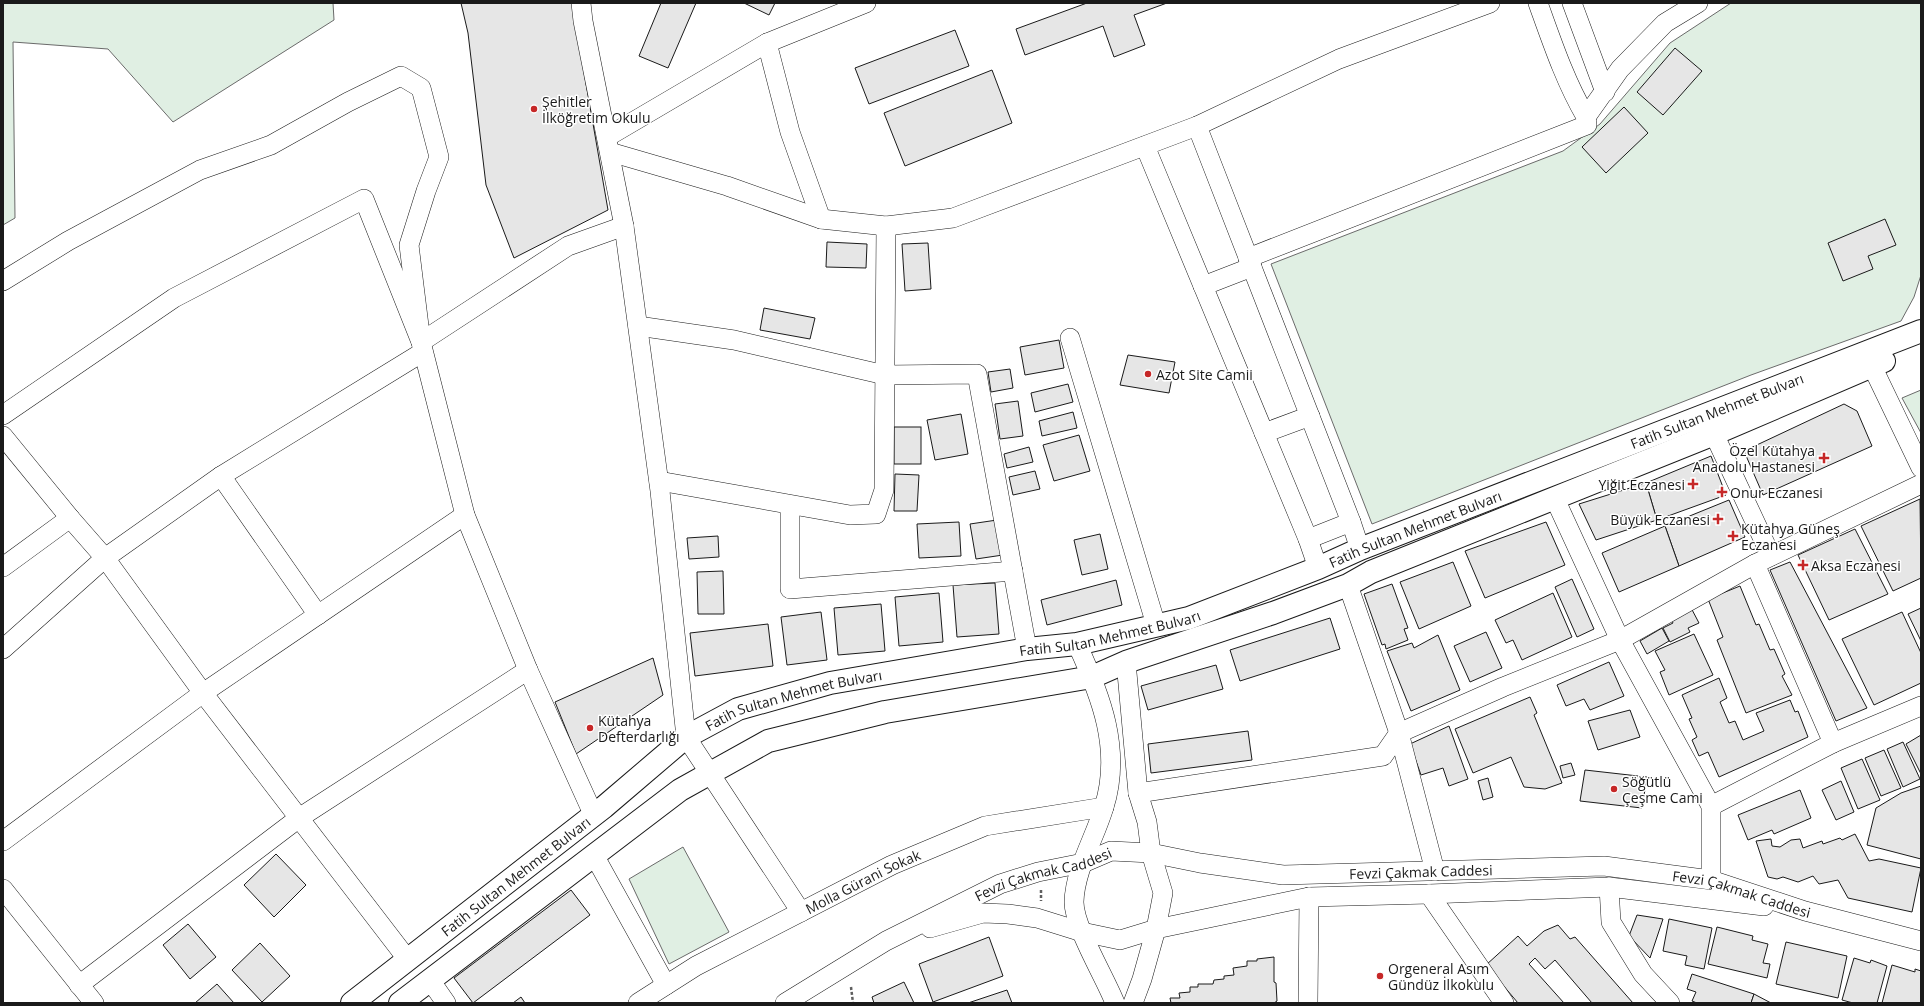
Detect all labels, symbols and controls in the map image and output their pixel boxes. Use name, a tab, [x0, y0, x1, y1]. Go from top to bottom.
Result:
place label: Şehitler İlköğretim Okulu	[542, 92, 650, 127]
marker: Şehitler İlköğretim Okulu	[529, 104, 539, 114]
place label: Azot Site Camii	[1156, 365, 1253, 384]
street label: Fatih Sultan Mehmet Bulvarı	[1627, 368, 1806, 453]
marker: Azot Site Camii	[1143, 369, 1153, 379]
place label: Özel Kütahya Anadolu Hastanesi	[1693, 441, 1815, 476]
marker: Özel Kütahya Anadolu Hastanesi	[1818, 452, 1830, 464]
place label: Yiğit Eczanesi	[1598, 475, 1685, 494]
marker: Yiğit Eczanesi	[1688, 479, 1698, 489]
place label: Onur Eczanesi	[1730, 483, 1823, 502]
street label: Fatih Sultan Mehmet Bulvarı	[1326, 485, 1504, 571]
marker: Onur Eczanesi	[1717, 487, 1727, 497]
place label: Büyük Eczanesi	[1610, 510, 1710, 529]
marker: Büyük Eczanesi	[1713, 514, 1723, 524]
place label: Kütahya Güneş Eczanesi	[1741, 519, 1840, 554]
marker: Kütahya Güneş Eczanesi	[1728, 531, 1738, 541]
place label: Aksa Eczanesi	[1811, 556, 1901, 575]
marker: Aksa Eczanesi	[1798, 560, 1808, 570]
street label: Fatih Sultan Mehmet Bulvarı	[1018, 605, 1203, 660]
street label: Fatih Sultan Mehmet Bulvarı	[701, 665, 883, 735]
place label: Kütahya Defterdarlığı	[598, 711, 680, 746]
marker: Kütahya Defterdarlığı	[585, 723, 595, 733]
place label: Söğütlü Çeşme Cami	[1622, 772, 1703, 807]
marker: Söğütlü Çeşme Cami	[1609, 784, 1619, 794]
street label: Fatih Sultan Mehmet Bulvarı	[437, 812, 594, 940]
street label: Fevzi Çakmak Caddesi	[971, 842, 1114, 905]
street label: Molla Gürani Sokak	[802, 844, 924, 918]
street label: Fevzi Çakmak Caddesi	[1349, 860, 1493, 883]
street label: Fevzi Çakmak Caddesi	[1671, 866, 1813, 922]
place label: Orgeneral Asım Gündüz İlkokulu	[1388, 959, 1494, 994]
marker: Orgeneral Asım Gündüz İlkokulu	[1375, 971, 1385, 981]

